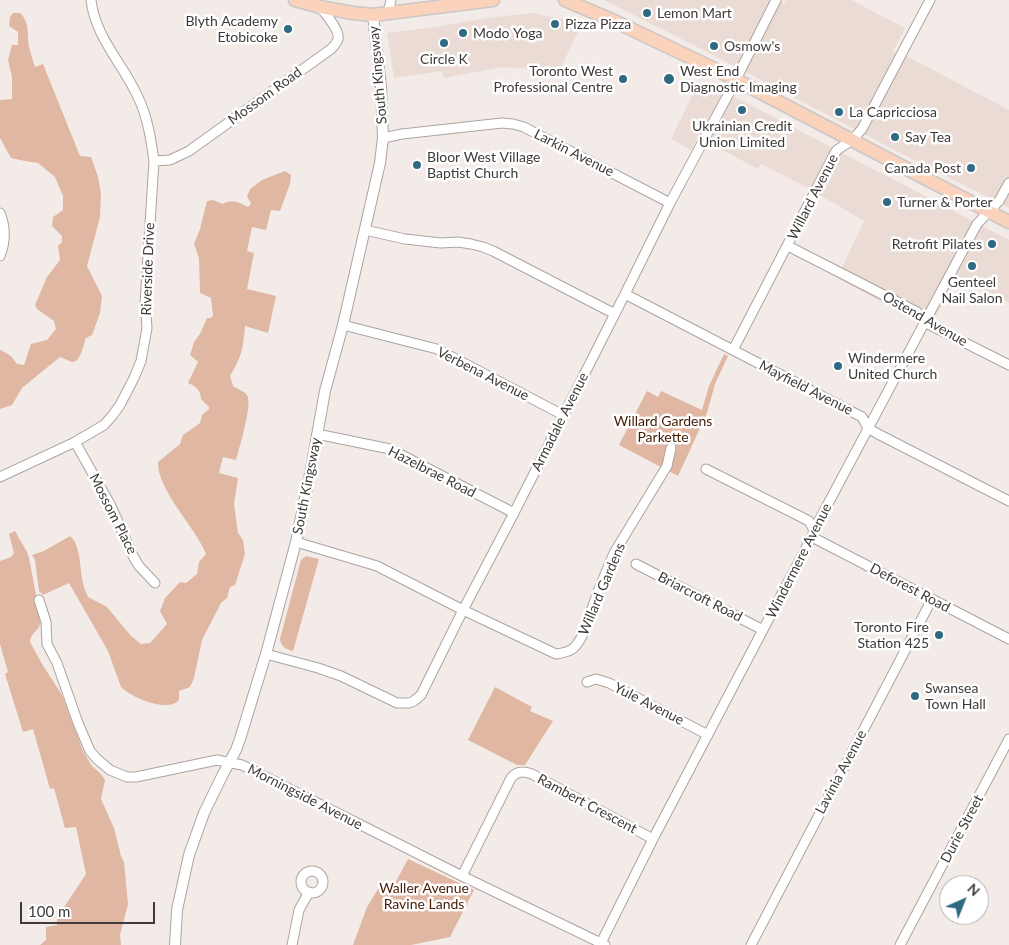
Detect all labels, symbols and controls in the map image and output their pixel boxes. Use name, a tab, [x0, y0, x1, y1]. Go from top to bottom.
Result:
place label: Lemon Mart	[657, 5, 732, 21]
marker: Lemon Mart	[641, 7, 653, 19]
place label: Blyth Academy Etobicoke	[185, 13, 278, 46]
place label: Pizza Pizza	[565, 16, 631, 32]
marker: Pizza Pizza	[549, 18, 561, 30]
marker: Blyth Academy Etobicoke	[282, 23, 294, 35]
street label: South Kingsway	[365, 25, 391, 125]
place label: Modo Yoga	[473, 25, 542, 41]
marker: Modo Yoga	[457, 27, 469, 39]
marker: Circle K	[438, 37, 450, 49]
place label: Osmow's	[724, 38, 780, 54]
marker: Osmow's	[708, 40, 720, 52]
place label: Circle K	[420, 51, 468, 67]
place label: Toronto West Professional Centre	[493, 63, 613, 95]
place label: West End Diagnostic Imaging	[680, 63, 797, 95]
street label: Mossom Road	[225, 64, 305, 128]
marker: West End Diagnostic Imaging	[662, 72, 676, 86]
marker: Toronto West Professional Centre	[617, 73, 629, 85]
marker: Ukrainian Credit Union Limited	[736, 104, 748, 116]
place label: La Capricciosa	[849, 104, 937, 120]
marker: La Capricciosa	[833, 106, 845, 118]
place label: Ukrainian Credit Union Limited	[692, 118, 792, 150]
street label: Larkin Avenue	[531, 126, 617, 180]
place label: Say Tea	[905, 129, 951, 145]
marker: Say Tea	[889, 131, 901, 143]
place label: Bloor West Village Baptist Church	[427, 149, 540, 182]
street label: Willard Avenue	[784, 151, 842, 243]
marker: Bloor West Village Baptist Church	[411, 159, 423, 171]
place label: Canada Post	[884, 160, 961, 176]
marker: Canada Post	[965, 162, 977, 174]
place label: Turner & Porter	[897, 194, 993, 210]
marker: Turner & Porter	[881, 196, 893, 208]
street label: Riverside Drive	[138, 222, 158, 316]
place label: Retrofit Pilates	[892, 236, 982, 252]
marker: Retrofit Pilates	[986, 238, 998, 250]
marker: Genteel Nail Salon	[966, 260, 978, 272]
place label: Genteel Nail Salon	[941, 274, 1003, 306]
street label: Ostend Avenue	[880, 288, 970, 350]
street label: Verbena Avenue	[434, 344, 532, 404]
place label: Windermere United Church	[848, 350, 937, 382]
street label: Mayfield Avenue	[756, 357, 856, 419]
marker: Windermere United Church	[832, 360, 844, 372]
street label: Armadale Avenue	[528, 370, 592, 474]
park label: Willard Gardens Parkette	[614, 413, 712, 446]
street label: South Kingsway	[289, 436, 325, 536]
street label: Hazelbrae Road	[385, 443, 479, 501]
street label: Mossom Place	[85, 471, 141, 557]
street label: Windermere Avenue	[763, 501, 835, 621]
street label: Willard Gardens	[575, 540, 629, 638]
street label: Deforest Road	[867, 560, 953, 616]
street label: Briarcroft Road	[655, 568, 745, 626]
place label: Toronto Fire Station 425	[854, 619, 929, 652]
marker: Toronto Fire Station 425	[933, 629, 945, 641]
street label: Yule Avenue	[611, 679, 687, 729]
place label: Swansea Town Hall	[925, 680, 986, 712]
marker: Swansea Town Hall	[909, 690, 921, 702]
street label: Lavinia Avenue	[812, 727, 870, 817]
street label: Morningside Avenue	[245, 761, 365, 833]
street label: Rambert Crescent	[534, 771, 640, 837]
street label: Durie Street	[937, 792, 987, 866]
north arrow	[939, 875, 989, 925]
park label: Waller Avenue Ravine Lands	[379, 880, 469, 912]
text: N	[964, 880, 984, 899]
scale bar	[22, 892, 158, 924]
text: 100 m	[28, 902, 70, 920]

